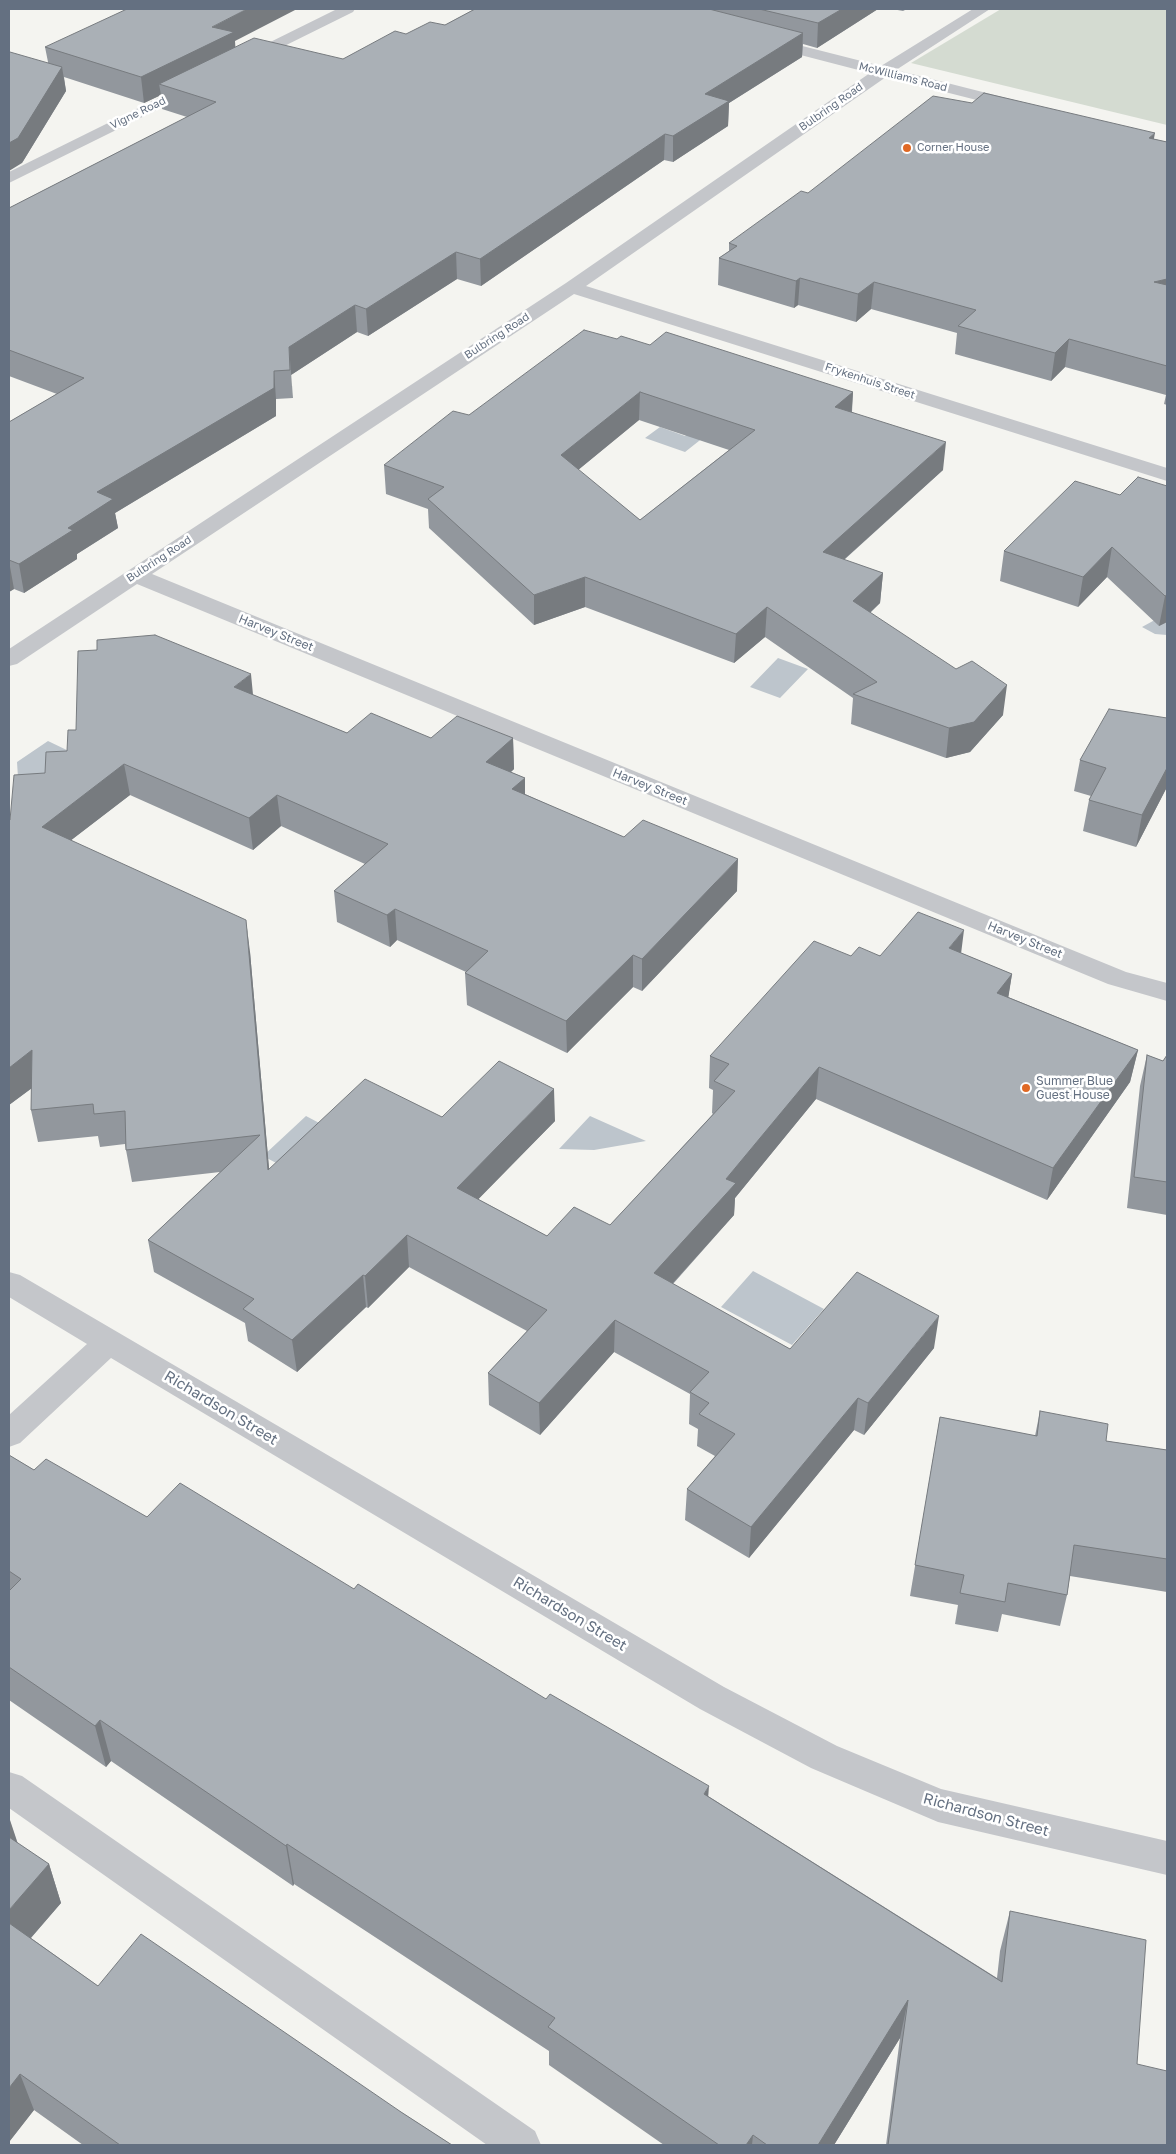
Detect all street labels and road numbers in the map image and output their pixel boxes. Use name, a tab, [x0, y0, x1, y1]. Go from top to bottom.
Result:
street label: McWilliams Road	[858, 60, 948, 94]
street label: Bulbring Road	[797, 80, 865, 134]
street label: Vigne Road	[108, 94, 168, 132]
street label: Bulbring Road	[462, 310, 532, 362]
street label: Frykenhuis Street	[823, 360, 917, 402]
street label: Bulbring Road	[124, 533, 194, 585]
street label: Harvey Street	[237, 611, 315, 655]
street label: Harvey Street	[611, 765, 689, 809]
street label: Harvey Street	[986, 918, 1064, 962]
street label: Richardson Street	[161, 1367, 281, 1449]
street label: Richardson Street	[510, 1573, 630, 1655]
street label: Richardson Street	[921, 1790, 1051, 1840]

